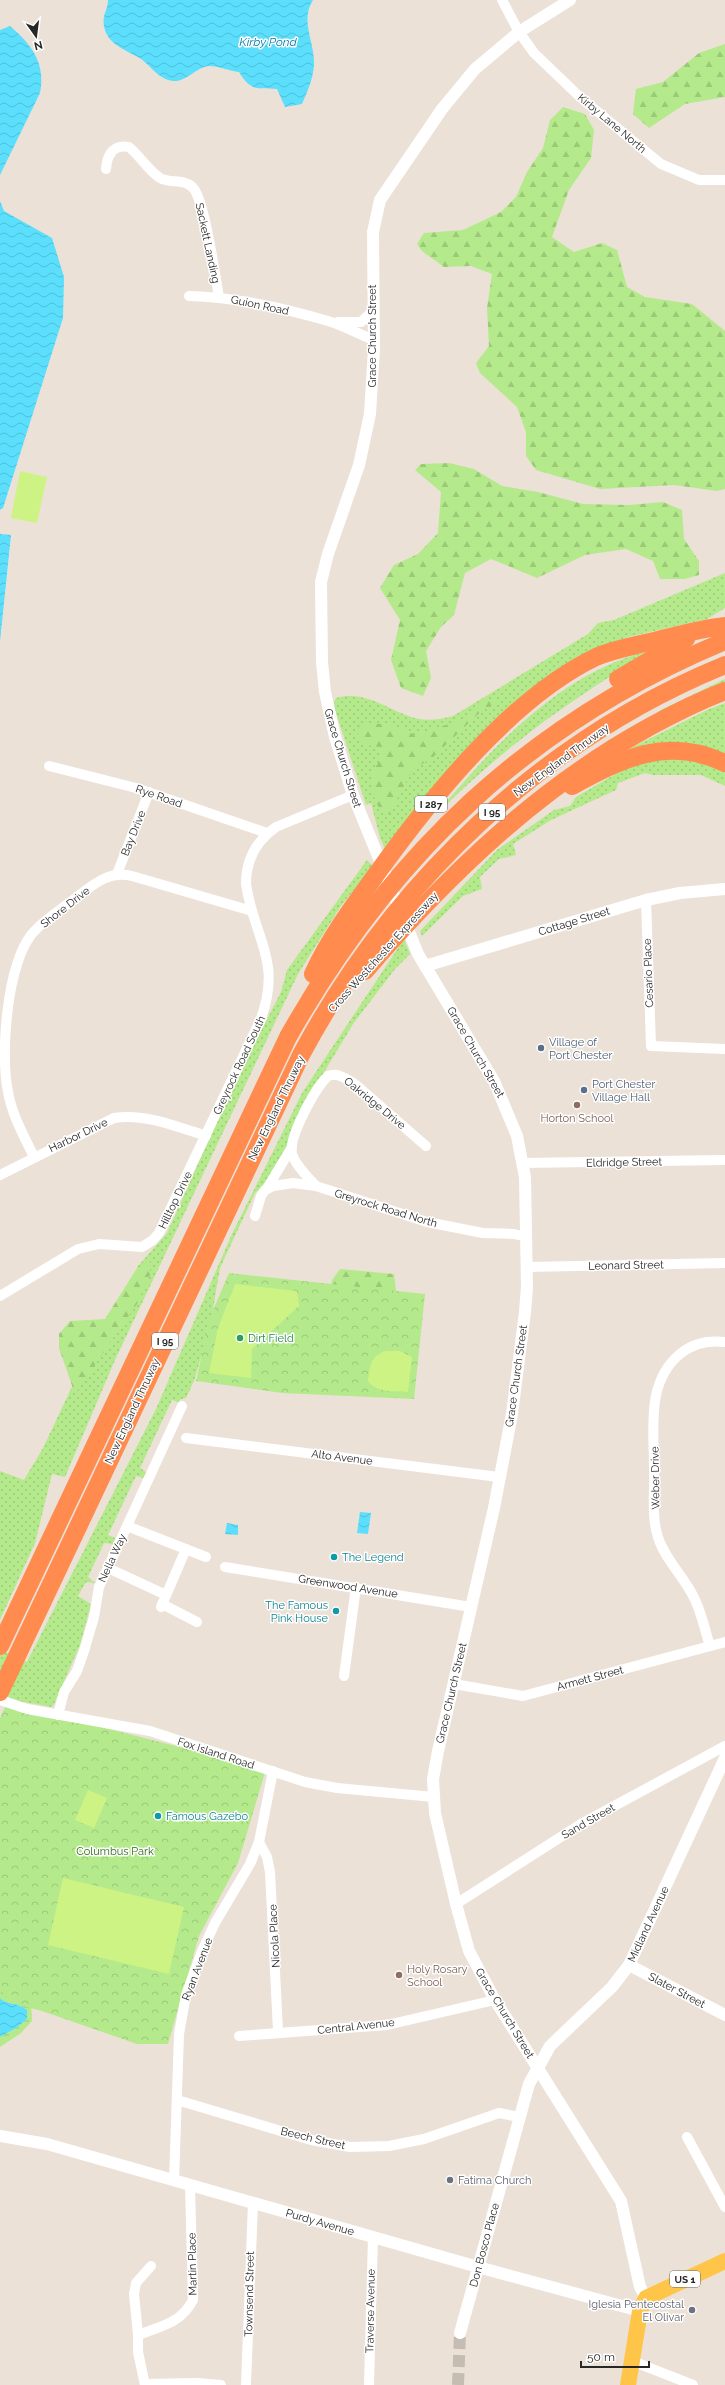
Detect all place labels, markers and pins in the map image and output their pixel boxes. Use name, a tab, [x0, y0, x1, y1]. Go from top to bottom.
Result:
place label: Village of Port Chester	[549, 1036, 612, 1062]
marker: Village of Port Chester	[536, 1043, 546, 1053]
place label: Port Chester Village Hall	[592, 1078, 655, 1104]
marker: Port Chester Village Hall	[579, 1085, 589, 1095]
marker: Horton School	[572, 1100, 582, 1110]
place label: Horton School	[541, 1112, 614, 1125]
place label: Dirt Field	[248, 1332, 294, 1345]
marker: Dirt Field	[235, 1333, 245, 1343]
place label: The Legend	[342, 1551, 404, 1564]
marker: The Legend	[329, 1552, 339, 1562]
place label: The Famous Pink House	[265, 1599, 329, 1625]
marker: The Famous Pink House	[331, 1606, 341, 1616]
place label: Famous Gazebo	[166, 1810, 248, 1823]
marker: Famous Gazebo	[153, 1811, 163, 1821]
place label: Holy Rosary School	[407, 1963, 468, 1989]
marker: Holy Rosary School	[394, 1970, 404, 1980]
place label: Fatima Church	[458, 2174, 531, 2187]
marker: Fatima Church	[445, 2175, 455, 2185]
place label: Iglesia Pentecostal El Olivar	[588, 2298, 684, 2324]
marker: Iglesia Pentecostal El Olivar	[687, 2305, 697, 2315]

